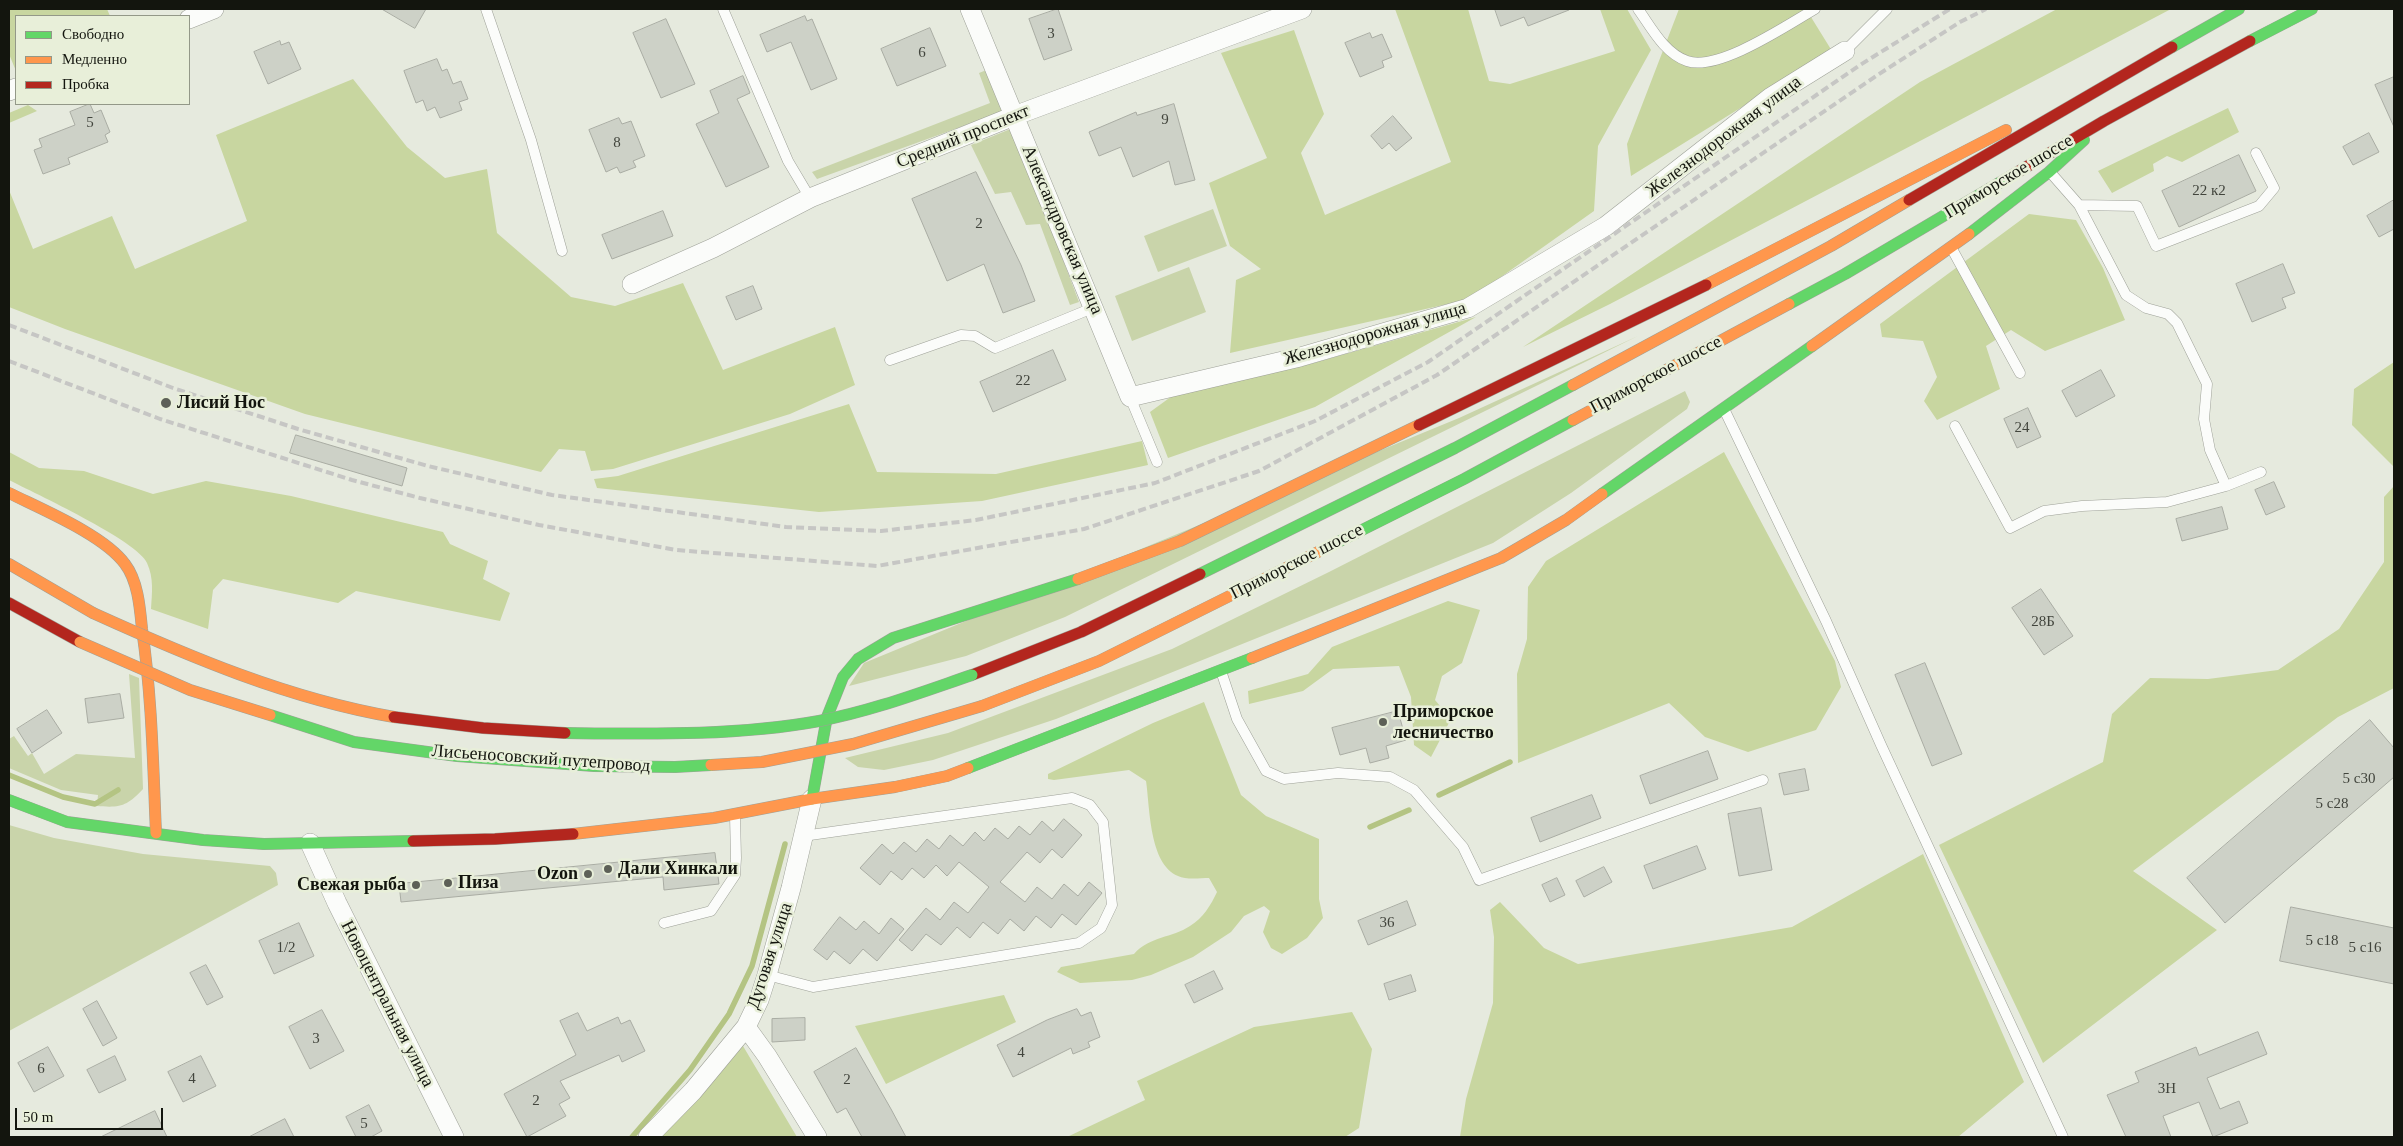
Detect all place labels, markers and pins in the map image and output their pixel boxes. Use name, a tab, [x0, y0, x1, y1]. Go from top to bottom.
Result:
place label: Лисий Нос	[177, 392, 265, 414]
marker: Лисий Нос	[159, 396, 173, 410]
place label: Приморское лесничество	[1393, 701, 1494, 744]
marker: Приморское лесничество	[1377, 716, 1389, 728]
place label: Дали Хинкали	[618, 858, 738, 880]
place label: Ozon	[537, 863, 578, 885]
marker: Дали Хинкали	[602, 863, 614, 875]
marker: Ozon	[582, 868, 594, 880]
place label: Пиза	[458, 872, 499, 894]
place label: Свежая рыба	[297, 874, 406, 896]
marker: Пиза	[442, 877, 454, 889]
marker: Свежая рыба	[410, 879, 422, 891]

